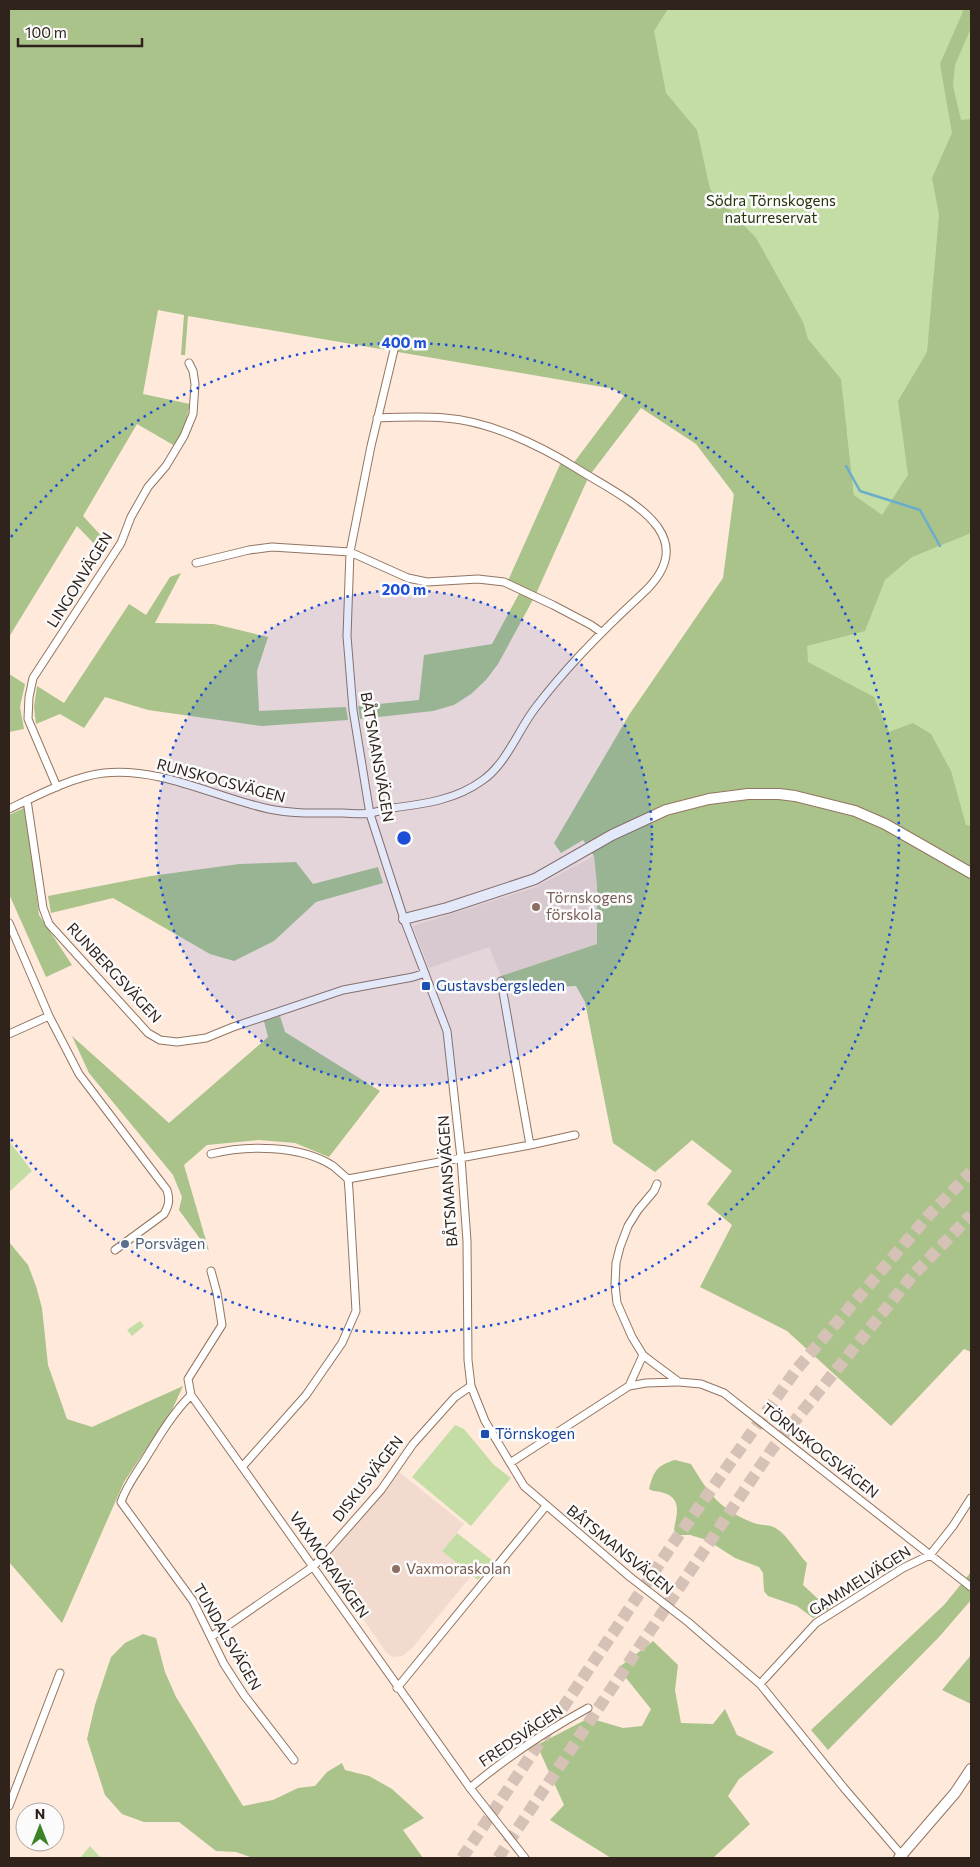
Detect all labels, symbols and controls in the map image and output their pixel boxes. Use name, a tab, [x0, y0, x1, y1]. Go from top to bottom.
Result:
scale bar	[18, 15, 141, 47]
text: 100 m	[25, 23, 67, 41]
park label: Södra Törnskogens naturreservat	[706, 191, 836, 226]
text: 400 m	[381, 333, 427, 351]
street label: LINGONVÄGEN	[43, 528, 116, 630]
text: 200 m	[382, 580, 426, 598]
street label: BÅTSMANSVÄGEN	[358, 690, 399, 823]
street label: RUNSKOGSVÄGEN	[155, 754, 288, 806]
centre of rings	[395, 829, 413, 847]
place label: Törnskogens förskola	[546, 888, 633, 923]
marker: Törnskogens förskola	[530, 901, 542, 913]
street label: RUNBERGSVÄGEN	[64, 919, 166, 1026]
place label: Gustavsbergsleden	[436, 976, 565, 994]
marker: Gustavsbergsleden	[420, 980, 432, 992]
street label: BÅTSMANSVÄGEN	[432, 1115, 461, 1248]
place label: Porsvägen	[135, 1234, 205, 1252]
marker: Porsvägen	[119, 1238, 131, 1250]
street label: TÖRNSKOGSVÄGEN	[759, 1399, 883, 1501]
place label: Törnskogen	[495, 1424, 575, 1442]
marker: Törnskogen	[479, 1428, 491, 1440]
street label: DISKUSVÄGEN	[328, 1432, 406, 1525]
street label: BÅTSMANSVÄGEN	[564, 1500, 678, 1598]
street label: VAXMORAVÄGEN	[286, 1508, 373, 1621]
street label: GAMMELVÄGEN	[805, 1542, 914, 1619]
place label: Vaxmoraskolan	[406, 1559, 511, 1577]
marker: Vaxmoraskolan	[390, 1563, 402, 1575]
street label: TUNDALSVÄGEN	[190, 1580, 266, 1693]
street label: FREDSVÄGEN	[475, 1700, 566, 1770]
north arrow	[15, 1802, 65, 1852]
text: N	[35, 1805, 45, 1822]

